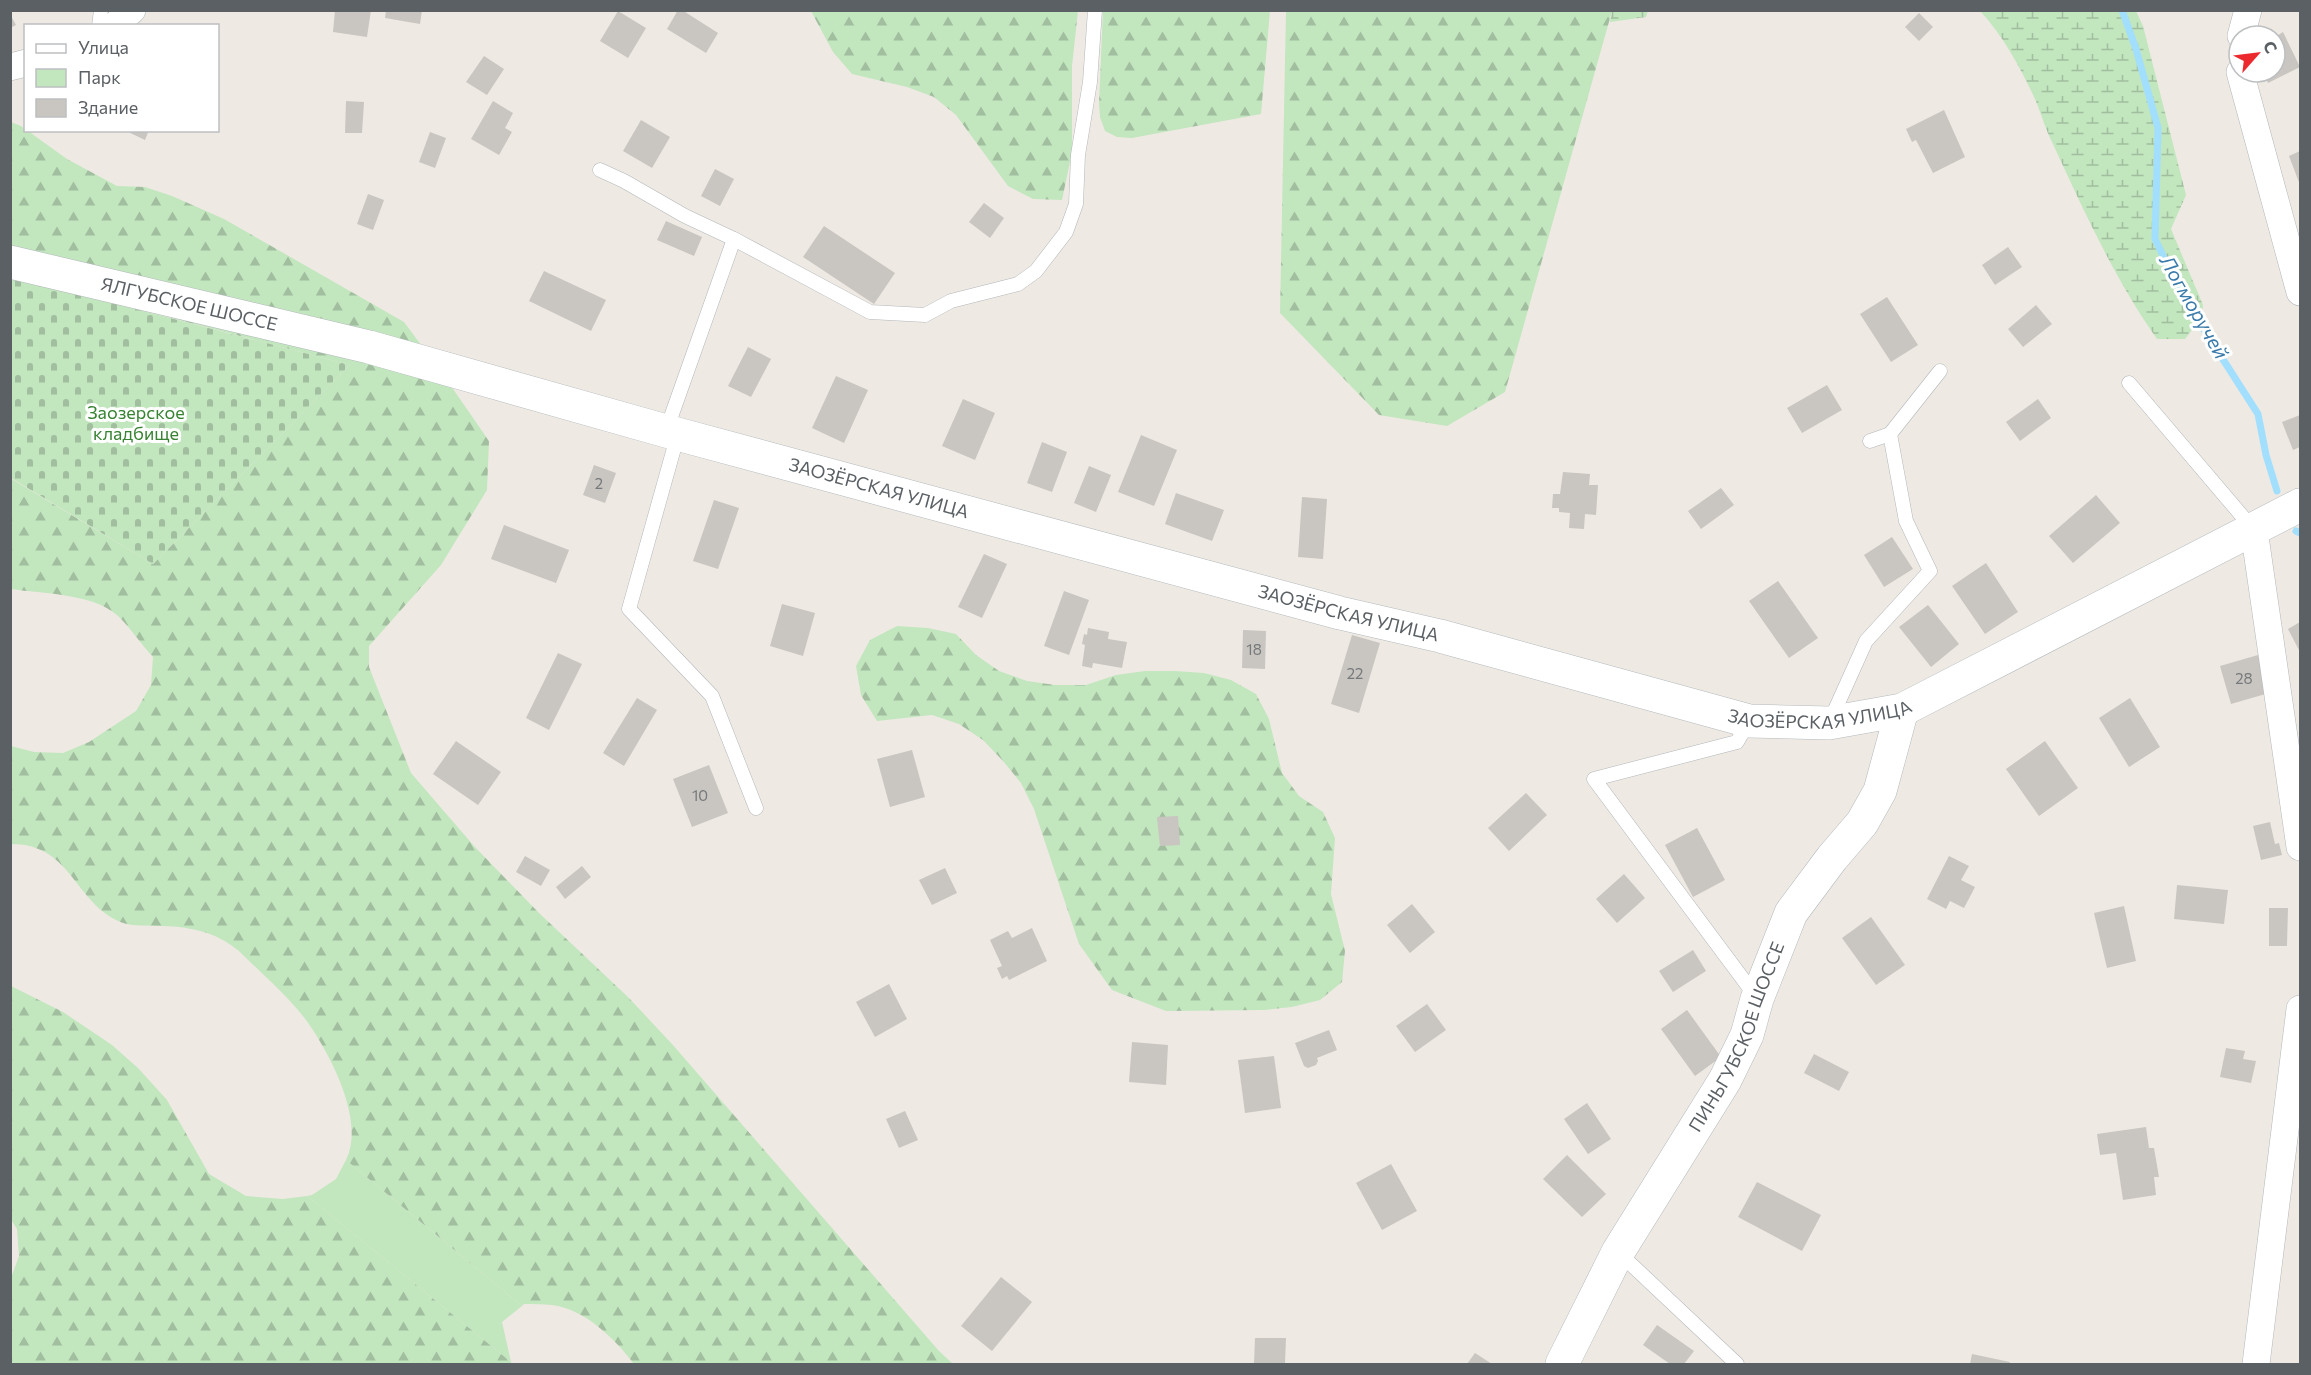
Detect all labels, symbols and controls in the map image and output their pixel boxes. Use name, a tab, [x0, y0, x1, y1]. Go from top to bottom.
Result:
legend	[24, 24, 219, 132]
north arrow	[2227, 24, 2287, 84]
text: Улица	[78, 36, 129, 58]
text: С	[2260, 37, 2282, 56]
text: Парк	[78, 66, 121, 88]
text: Здание	[78, 96, 138, 118]
water label: Логморучей	[2155, 249, 2234, 363]
street label: ЯЛГУБСКОЕ ШОССЕ	[99, 272, 280, 335]
park label: Заозерское кладбище	[87, 401, 185, 444]
street label: ЗАОЗЁРСКАЯ УЛИЦА	[787, 453, 971, 522]
house number: 2	[595, 474, 603, 492]
street label: ЗАОЗЁРСКАЯ УЛИЦА	[1256, 579, 1441, 645]
house number: 18	[1246, 640, 1262, 658]
house number: 22	[1347, 664, 1363, 682]
house number: 28	[2235, 669, 2253, 687]
street label: ЗАОЗЁРСКАЯ УЛИЦА	[1726, 695, 1915, 733]
house number: 10	[692, 786, 708, 804]
street label: ПИНЬГУБСКОЕ ШОССЕ	[1683, 939, 1788, 1136]

